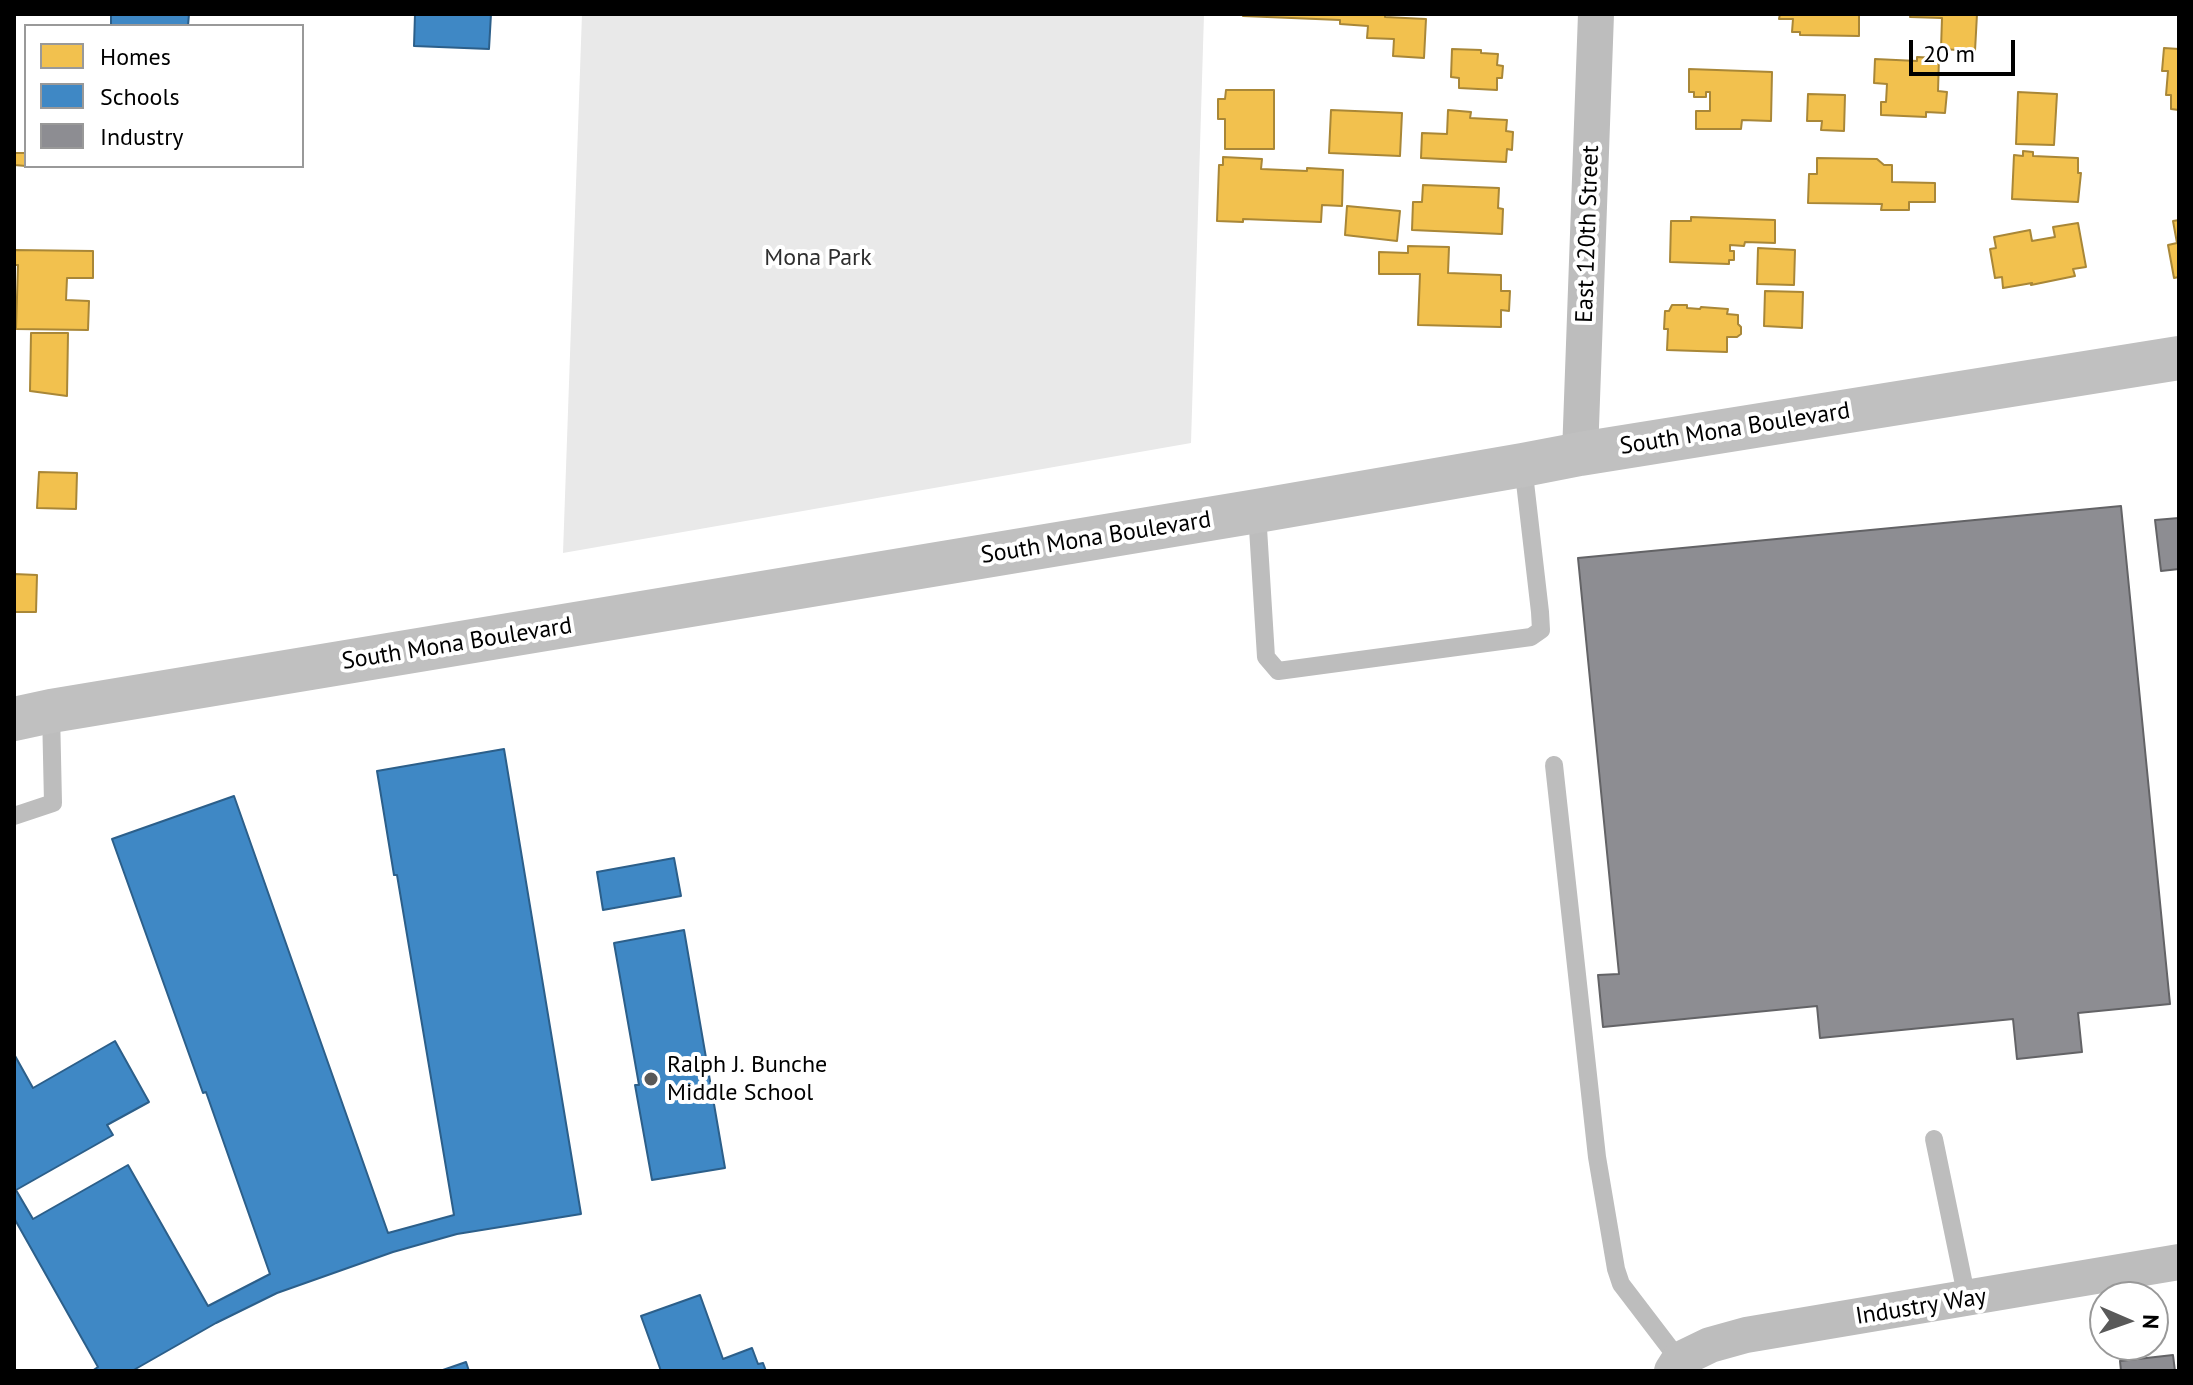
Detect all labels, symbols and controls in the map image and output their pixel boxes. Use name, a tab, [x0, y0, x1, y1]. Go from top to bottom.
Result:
legend	[24, 24, 304, 168]
scale bar	[1913, 24, 2019, 74]
text: 20 m	[1923, 38, 1975, 69]
text: Homes	[100, 41, 171, 72]
text: Schools	[100, 81, 180, 112]
text: Industry	[100, 121, 184, 152]
street label: East 120th Street	[1571, 145, 1605, 323]
park label: Mona Park	[764, 244, 872, 272]
street label: South Mona Boulevard	[1618, 397, 1852, 461]
street label: South Mona Boulevard	[979, 506, 1213, 570]
street label: South Mona Boulevard	[340, 612, 574, 676]
place label: Ralph J. Bunche Middle School	[667, 1051, 827, 1107]
marker: Ralph J. Bunche Middle School	[642, 1070, 660, 1088]
north arrow	[2089, 1281, 2169, 1361]
street label: Industry Way	[1854, 1282, 1988, 1332]
text: N	[2137, 1314, 2165, 1329]

